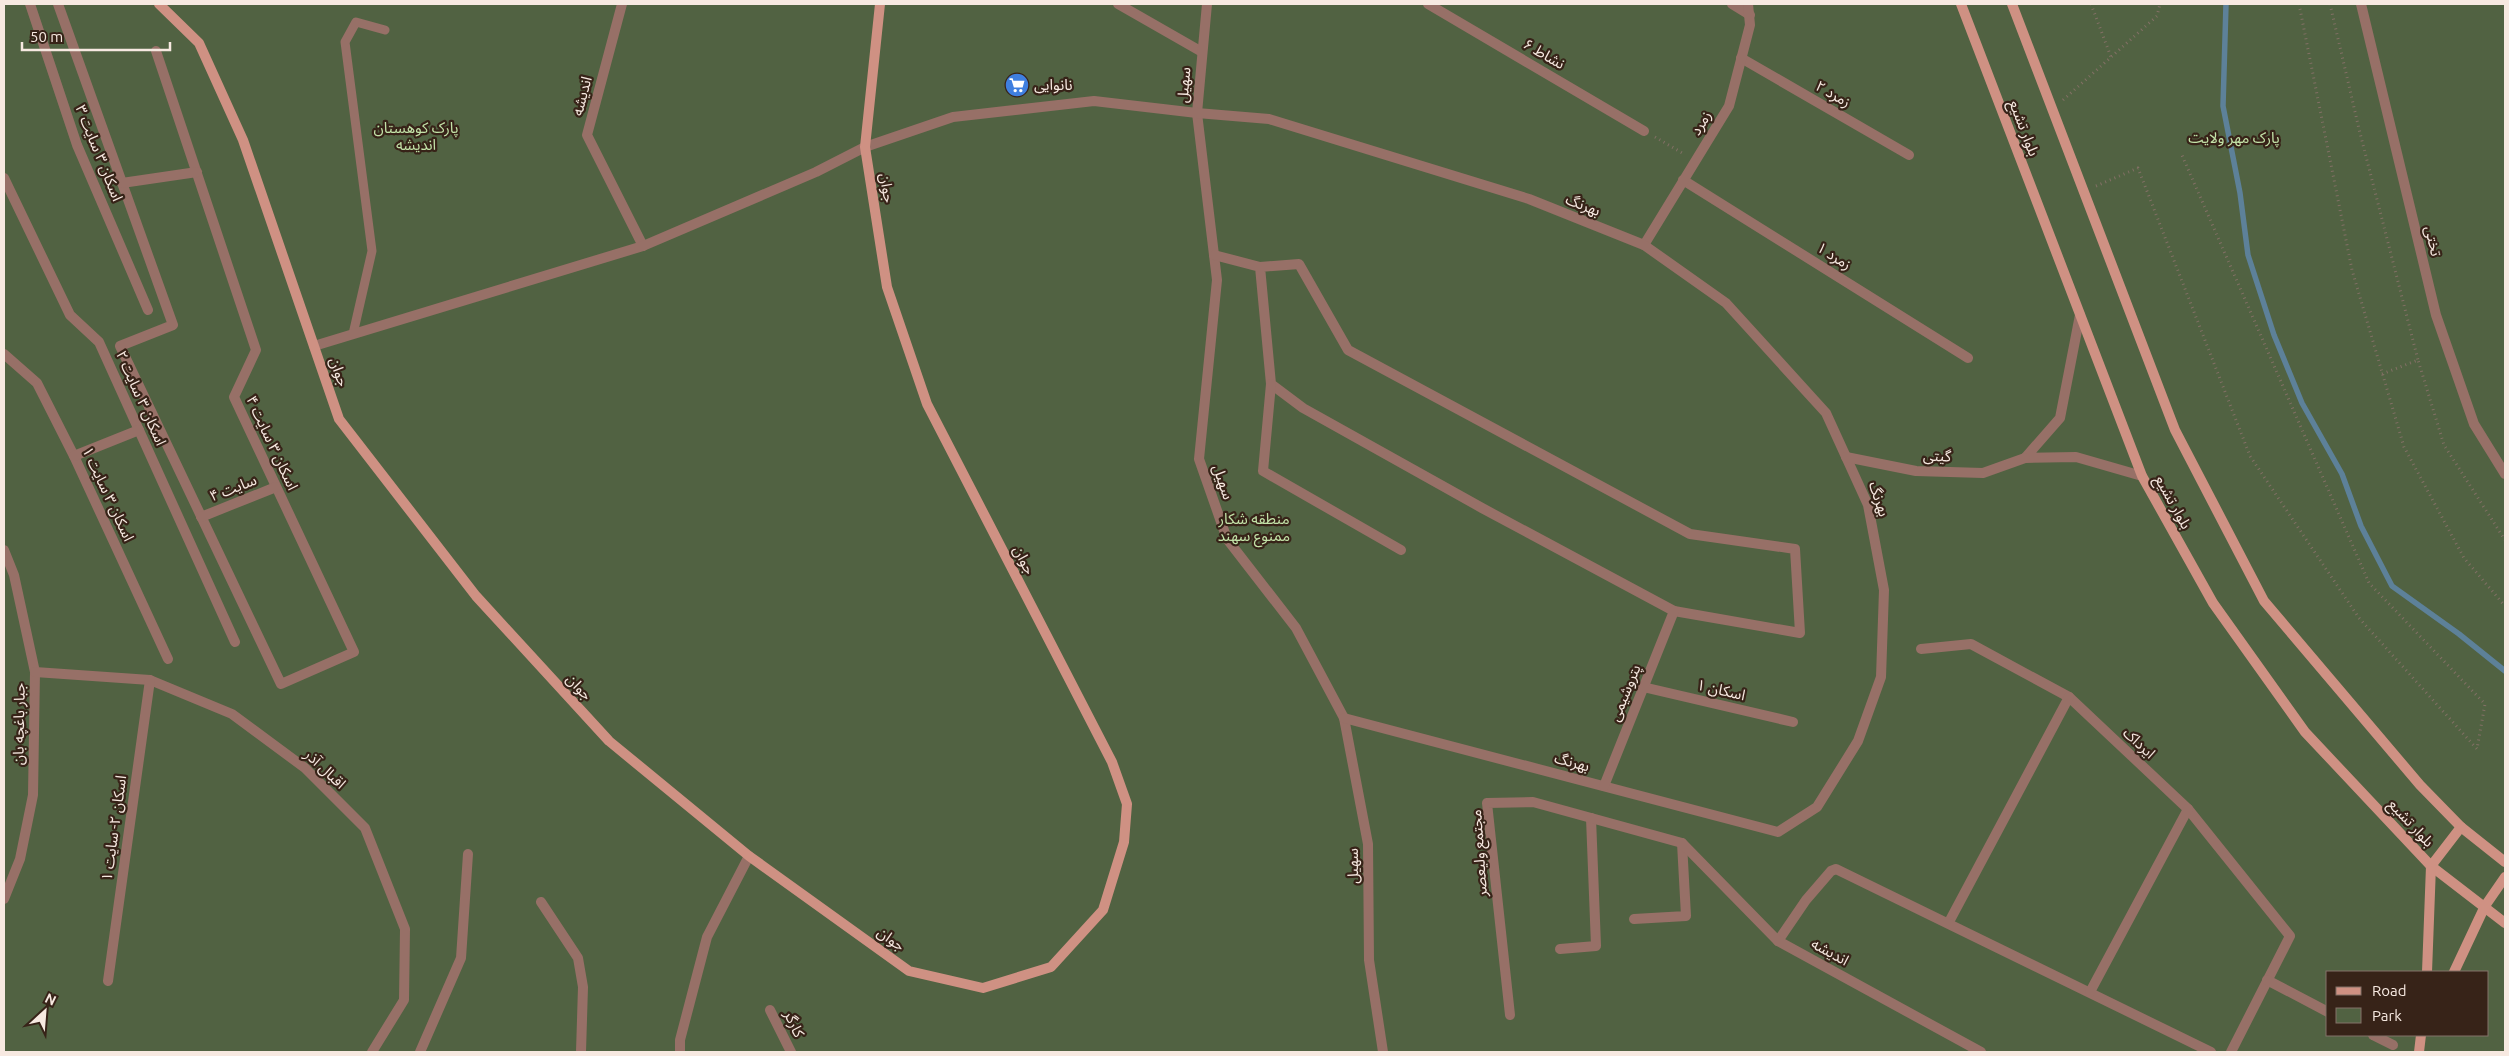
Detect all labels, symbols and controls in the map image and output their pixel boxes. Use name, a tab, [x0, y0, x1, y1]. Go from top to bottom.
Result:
scale bar	[22, 20, 170, 52]
text: 50 m	[30, 28, 63, 45]
street label: نشاط ۶	[1521, 35, 1568, 72]
street label: سهیل	[1173, 66, 1195, 104]
supermarket icon: نانوایی	[1004, 72, 1030, 98]
street label: اندیشه	[568, 74, 595, 117]
place label: نانوایی	[1034, 76, 1073, 94]
street label: زمرد ۲	[1812, 77, 1854, 111]
street label: بلوار تشیع	[2002, 97, 2043, 160]
street label: اسکان ۳ سایت ۳	[72, 102, 126, 204]
street label: زمرد	[1687, 107, 1715, 139]
park label: پارک کوهستان اندیشه	[373, 119, 459, 153]
park label: پارک مهر ولایت	[2188, 129, 2280, 148]
street label: جوان	[876, 172, 898, 204]
street label: بهرنگ	[1563, 190, 1603, 220]
street label: تختی	[2421, 224, 2445, 258]
street label: زمرد ۱	[1813, 238, 1855, 274]
street label: اسکان ۳ سایت ۲	[112, 348, 170, 448]
street label: جوان	[326, 355, 352, 389]
street label: اسکان ۳ سایت ۴	[242, 393, 302, 493]
street label: اسکان ۳ سایت ۱	[78, 444, 138, 544]
street label: گیتی	[1922, 447, 1952, 466]
street label: سهیل	[1209, 462, 1237, 502]
street label: سایت ۴	[207, 471, 259, 504]
street label: بلوار تشیع	[2148, 472, 2195, 534]
street label: بهرنگ	[1865, 479, 1893, 519]
park label: منطقه شکار ممنوع سهند	[1217, 510, 1290, 548]
street label: جوان	[1009, 543, 1039, 577]
street label: پتروشیمی	[1605, 662, 1646, 725]
street label: جوان	[562, 670, 596, 704]
street label: اسکان ۱	[1695, 676, 1747, 704]
street label: جبار باغچه بان	[9, 683, 30, 765]
street label: ایرداک	[2119, 724, 2159, 762]
street label: اقبال آذر	[300, 745, 349, 793]
street label: بهرنگ	[1552, 749, 1592, 775]
street label: اسکان ۲- سایت ۱	[98, 774, 130, 882]
street label: بلوار تشیع	[2382, 795, 2438, 853]
street label: مجتمع ولیعصر	[1467, 809, 1494, 898]
street label: سهیل	[1344, 848, 1362, 884]
street label: جوان	[874, 923, 908, 955]
street label: اندیشه	[1809, 934, 1852, 969]
legend	[2326, 971, 2489, 1036]
text: Road	[2372, 982, 2407, 999]
north arrow	[20, 986, 70, 1036]
text: N	[42, 990, 59, 1009]
street label: کارگر	[780, 1007, 808, 1041]
text: Park	[2372, 1007, 2402, 1024]

